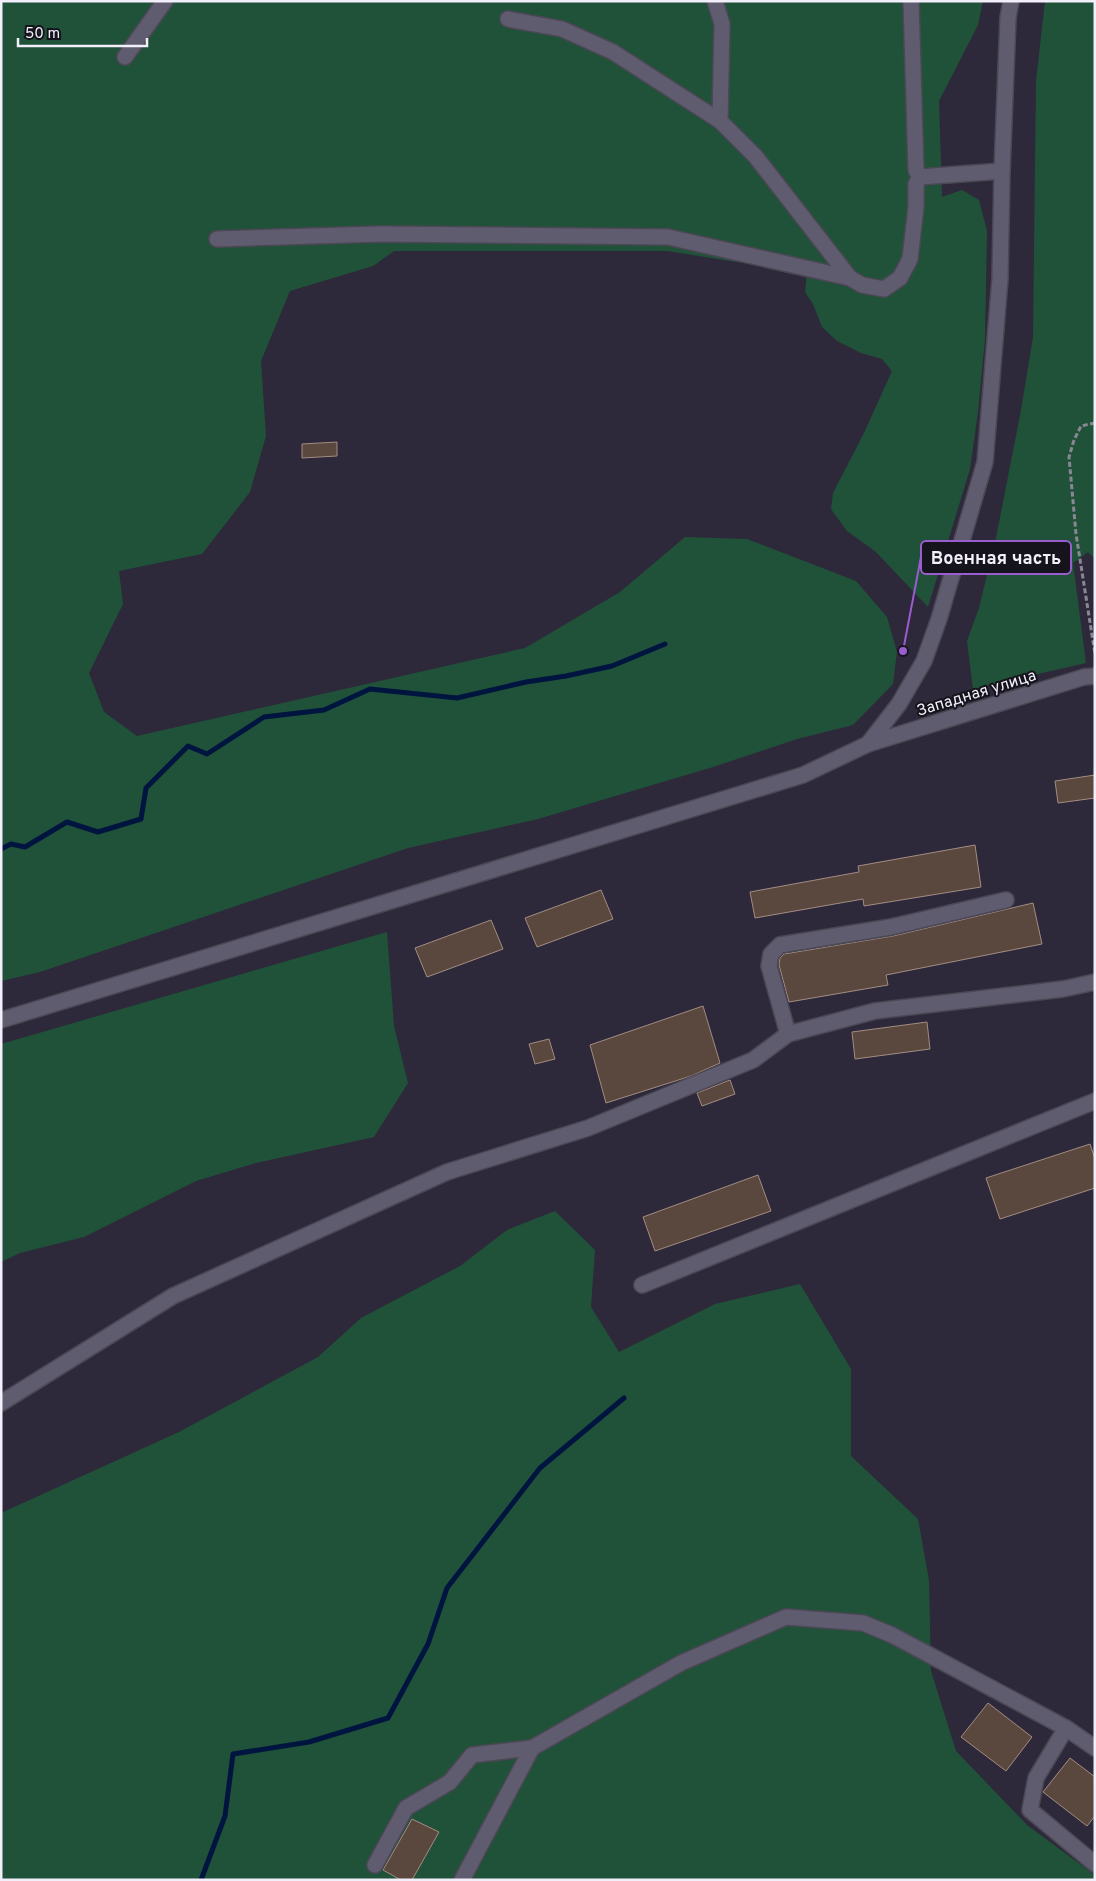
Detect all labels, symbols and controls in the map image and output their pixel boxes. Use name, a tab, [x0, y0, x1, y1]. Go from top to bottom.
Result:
scale bar	[18, 15, 146, 47]
text: 50 m	[25, 25, 60, 44]
callout: Военная часть	[921, 541, 1071, 574]
text: Военная часть	[931, 548, 1061, 571]
street label: Западная улица	[914, 666, 1039, 722]

